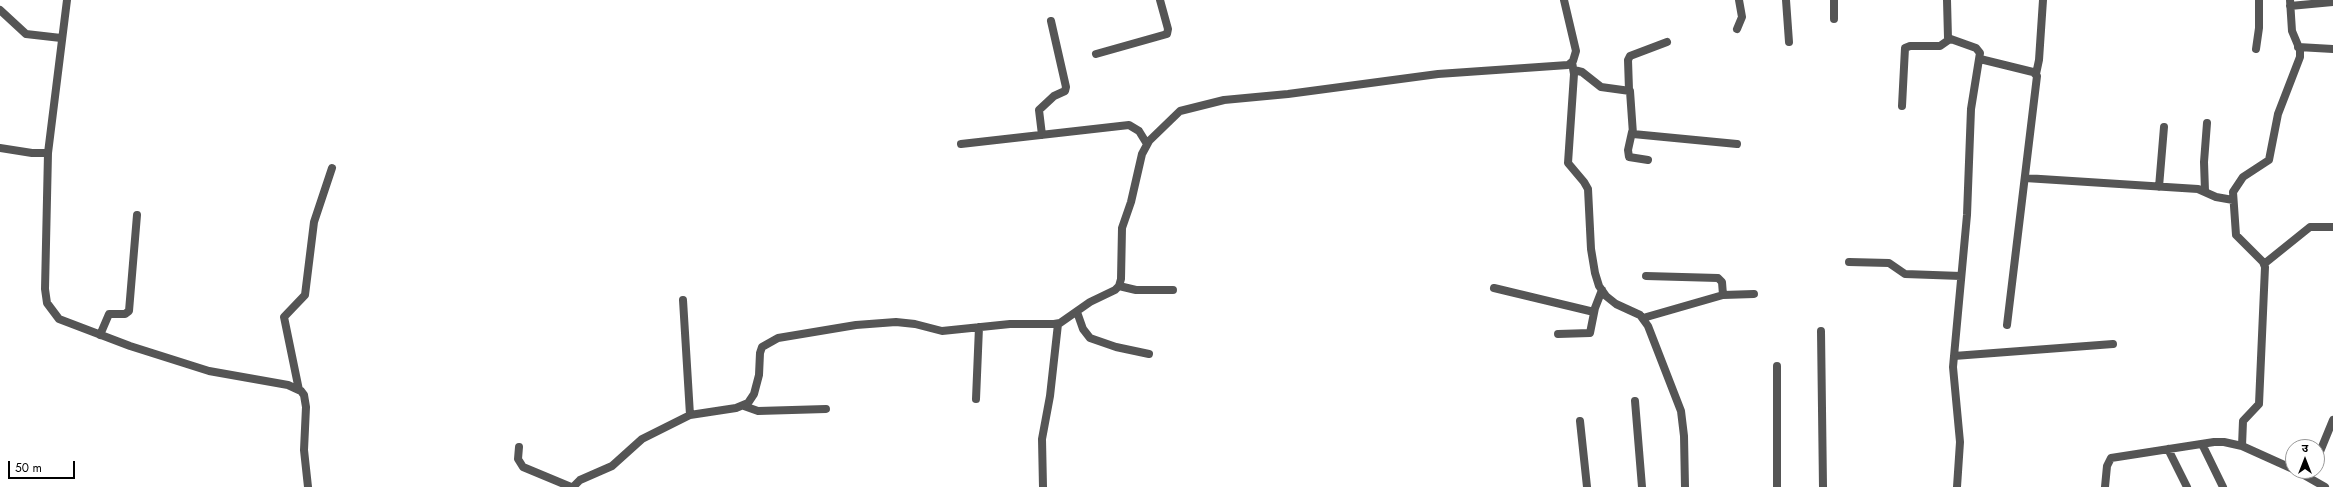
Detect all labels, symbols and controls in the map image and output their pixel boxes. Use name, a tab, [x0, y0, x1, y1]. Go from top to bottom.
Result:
north arrow	[2285, 439, 2325, 479]
text: उ	[2302, 440, 2308, 456]
scale bar	[10, 453, 77, 479]
text: 50 m	[15, 459, 42, 477]

